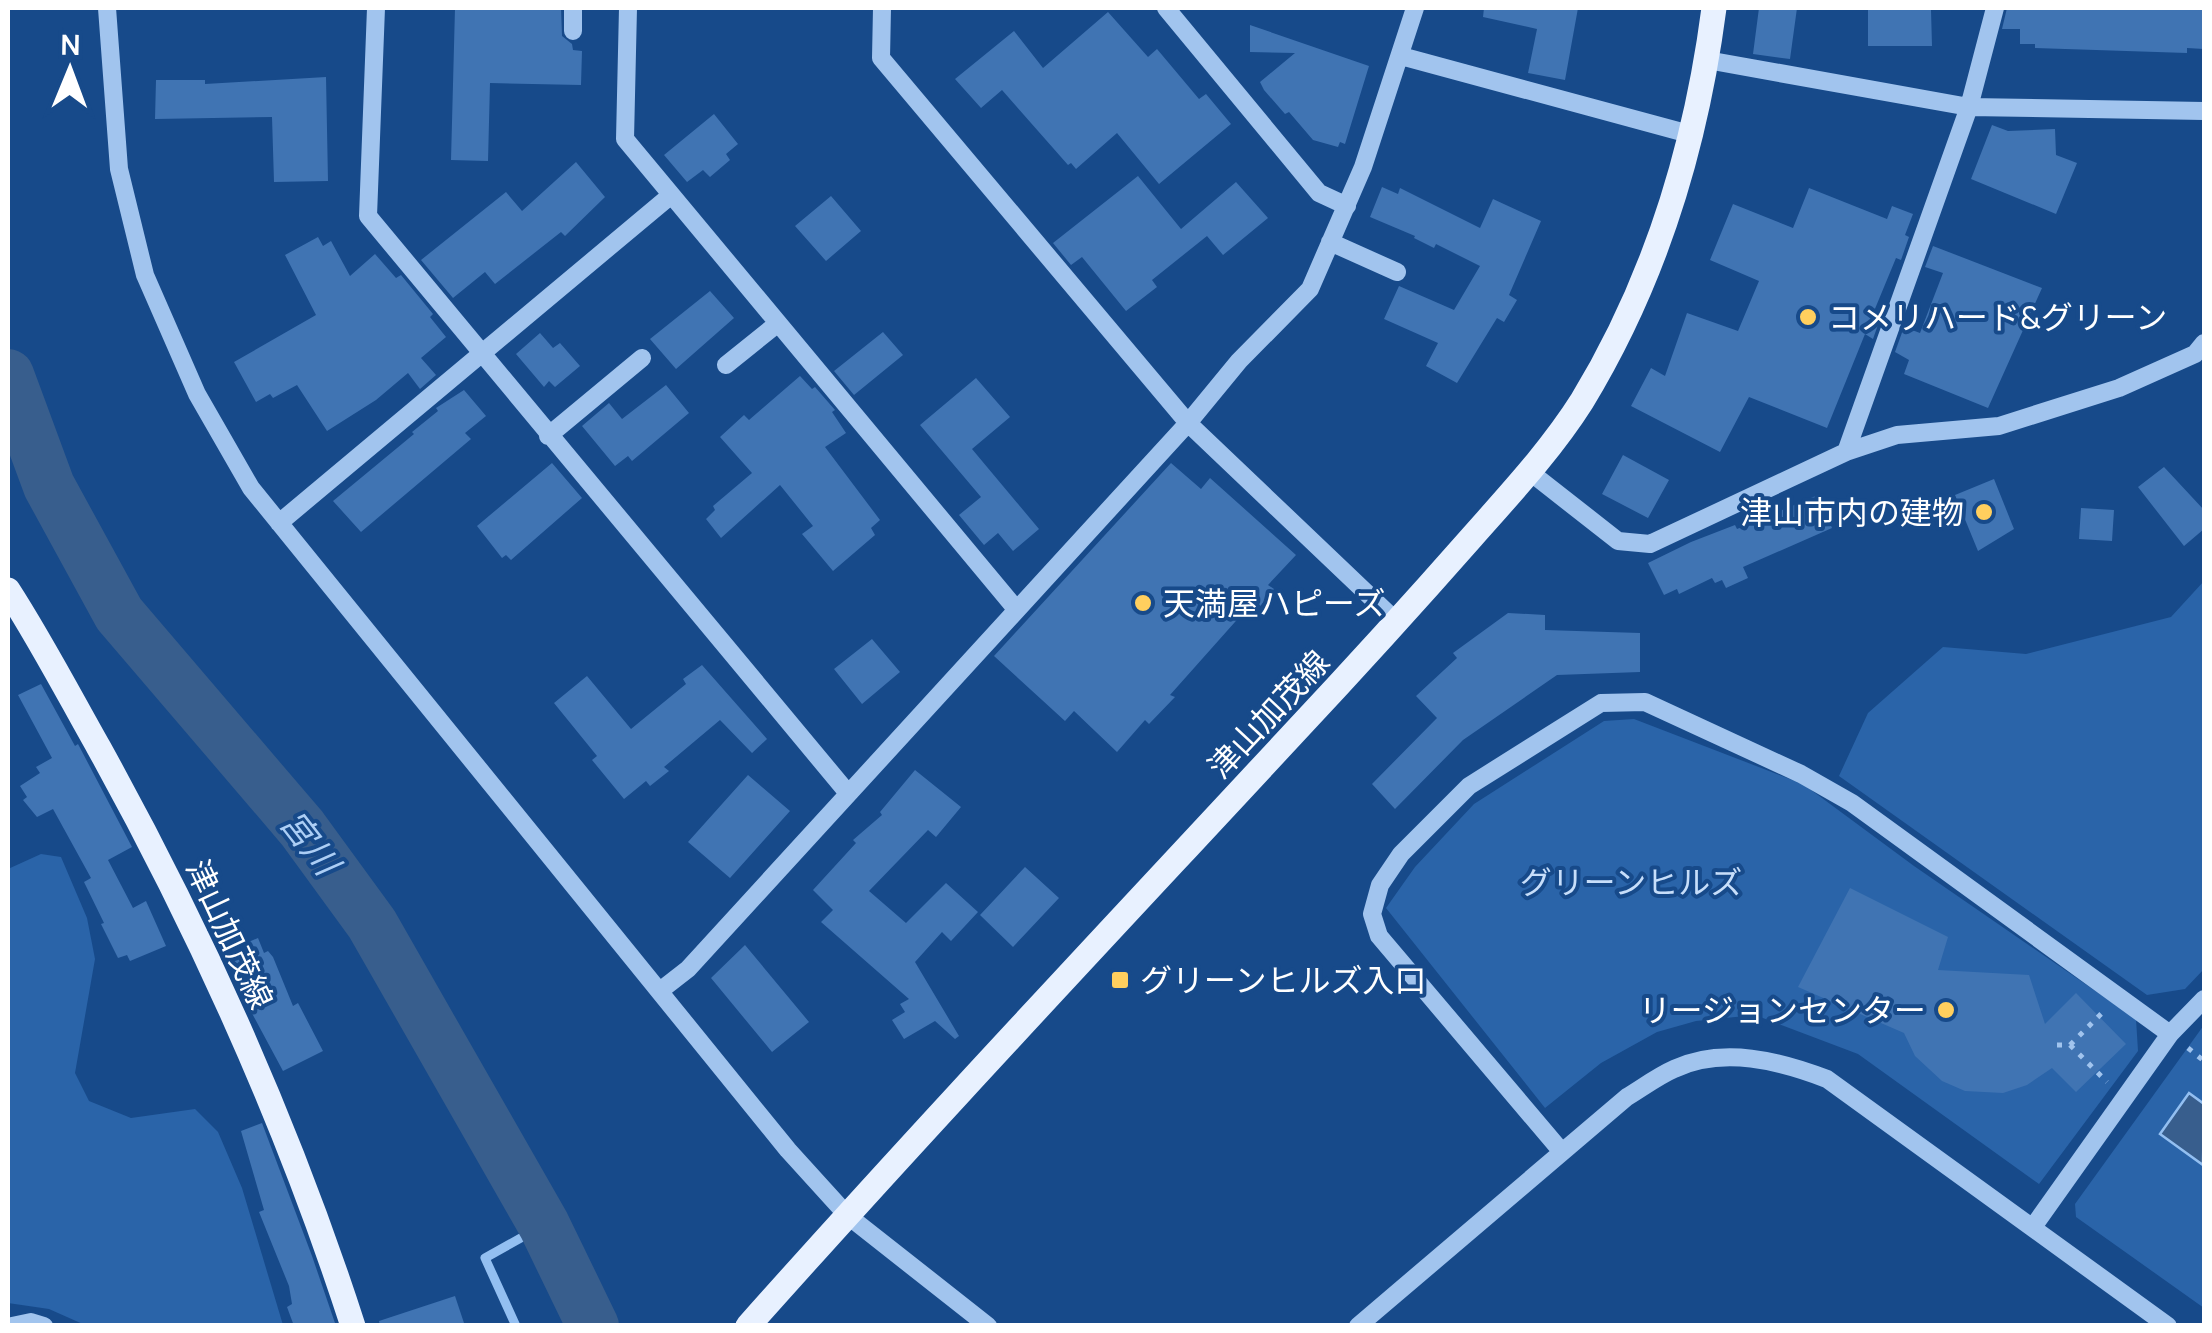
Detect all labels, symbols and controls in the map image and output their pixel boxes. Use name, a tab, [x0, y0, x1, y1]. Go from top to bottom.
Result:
north arrow	[20, 20, 120, 120]
text: N	[60, 25, 81, 63]
place label: コメリハード&グリーン	[1828, 295, 2167, 339]
marker: コメリハード&グリーン	[1797, 306, 1819, 328]
place label: 津山市内の建物	[1740, 490, 1964, 534]
marker: 津山市内の建物	[1973, 501, 1995, 523]
place label: 天満屋ハピーズ	[1163, 581, 1385, 625]
marker: 天満屋ハピーズ	[1132, 592, 1154, 614]
street label: 津山加茂線	[1197, 640, 1339, 788]
water label: 宮川	[270, 800, 353, 888]
street label: 津山加茂線	[176, 852, 284, 1016]
park label: グリーンヒルズ	[1520, 860, 1742, 904]
place label: グリーンヒルズ入口	[1140, 958, 1426, 1002]
marker: グリーンヒルズ入口	[1109, 969, 1131, 991]
place label: リージョンセンター	[1639, 988, 1926, 1032]
marker: リージョンセンター	[1935, 999, 1957, 1021]

